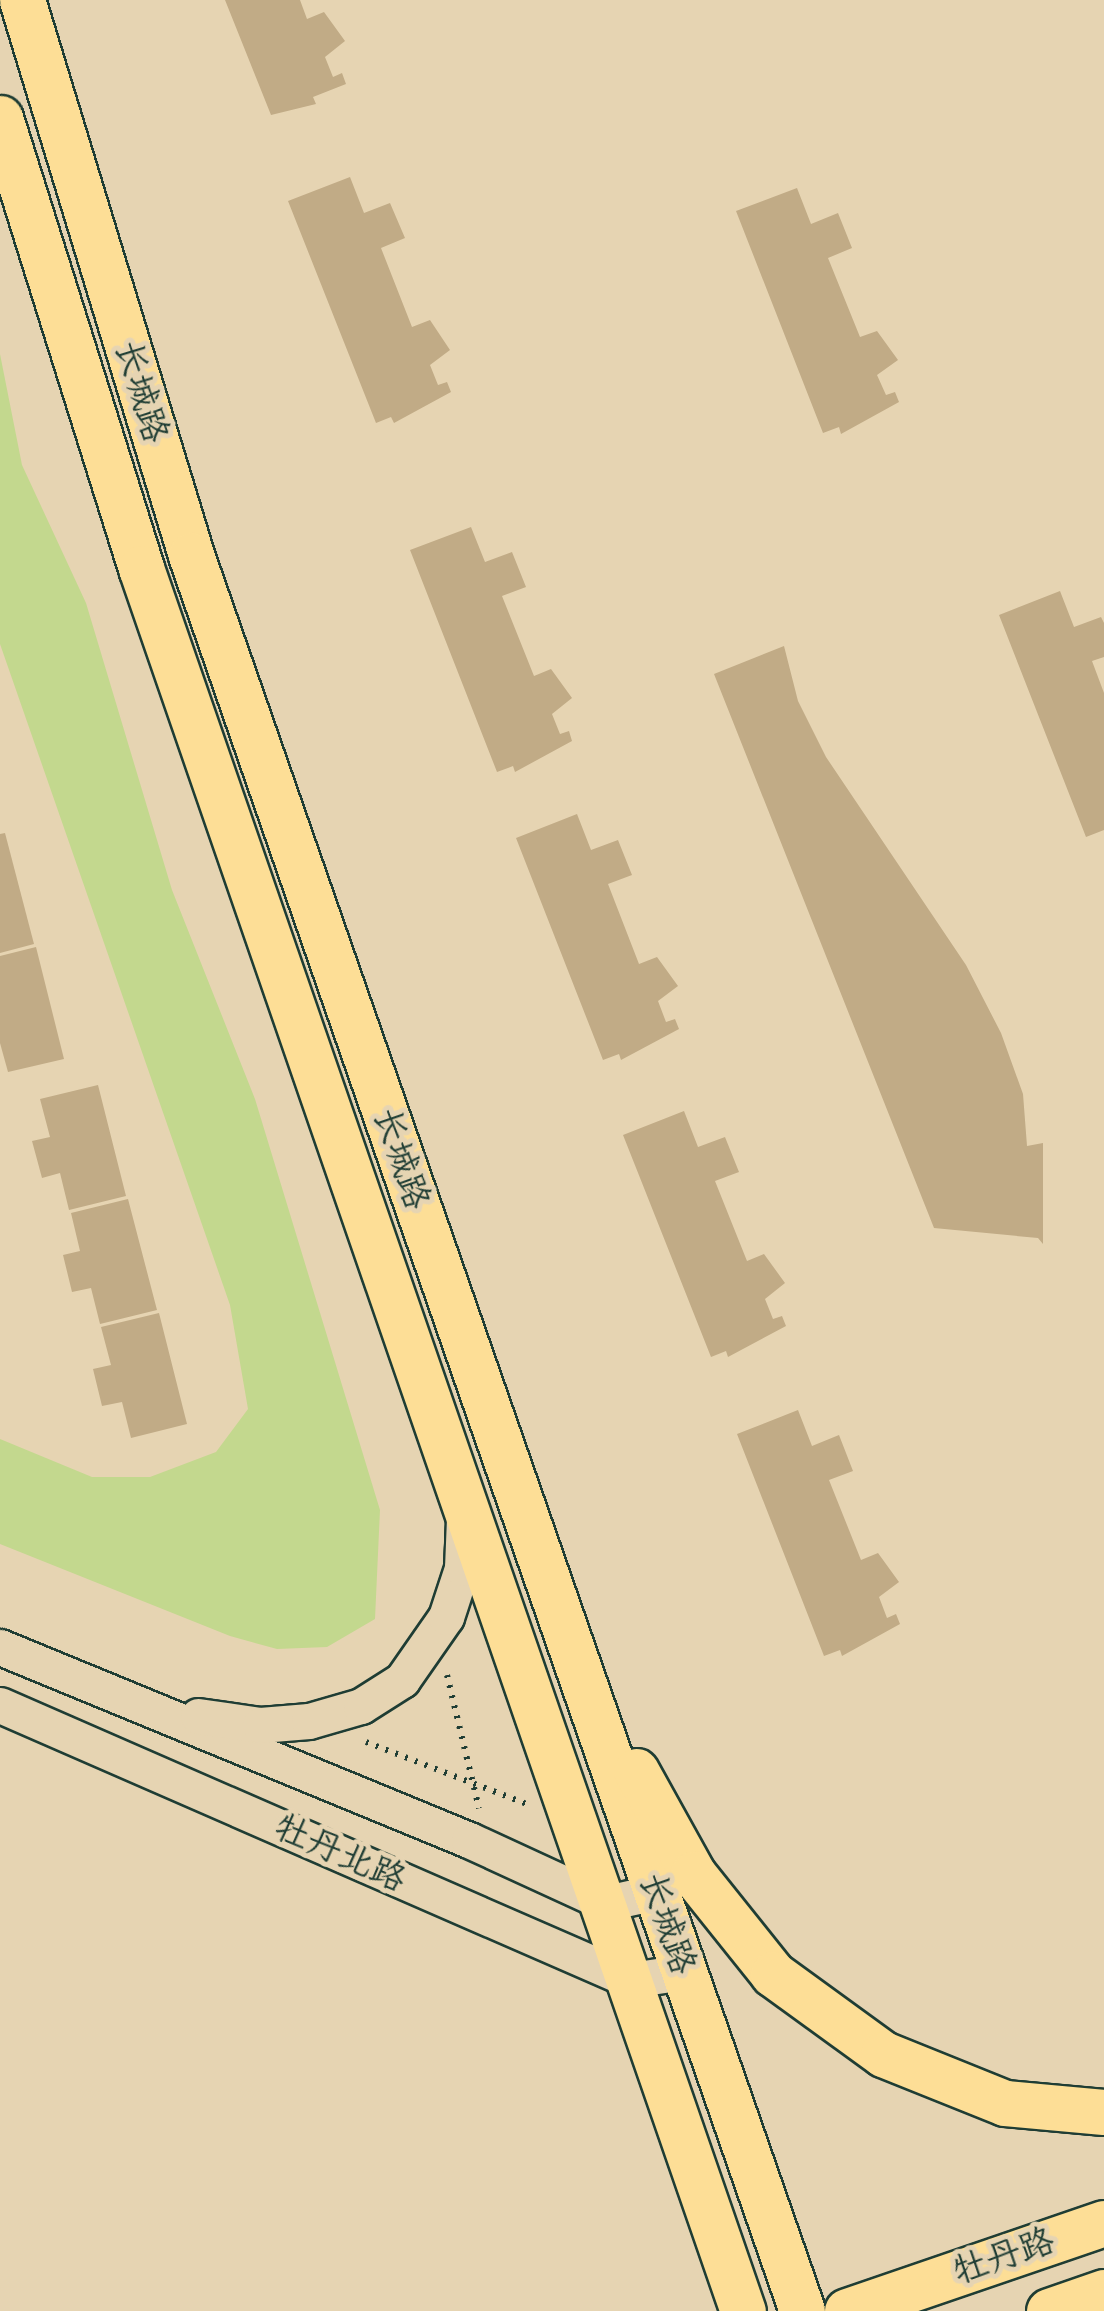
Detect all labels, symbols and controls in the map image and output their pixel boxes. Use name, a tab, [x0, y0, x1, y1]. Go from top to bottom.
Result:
street label: 长城路	[106, 336, 176, 448]
street label: 长城路	[364, 1103, 438, 1215]
street label: 牡丹北路	[268, 1806, 412, 1902]
street label: 长城路	[630, 1868, 704, 1980]
street label: 牡丹路	[948, 2220, 1060, 2294]

